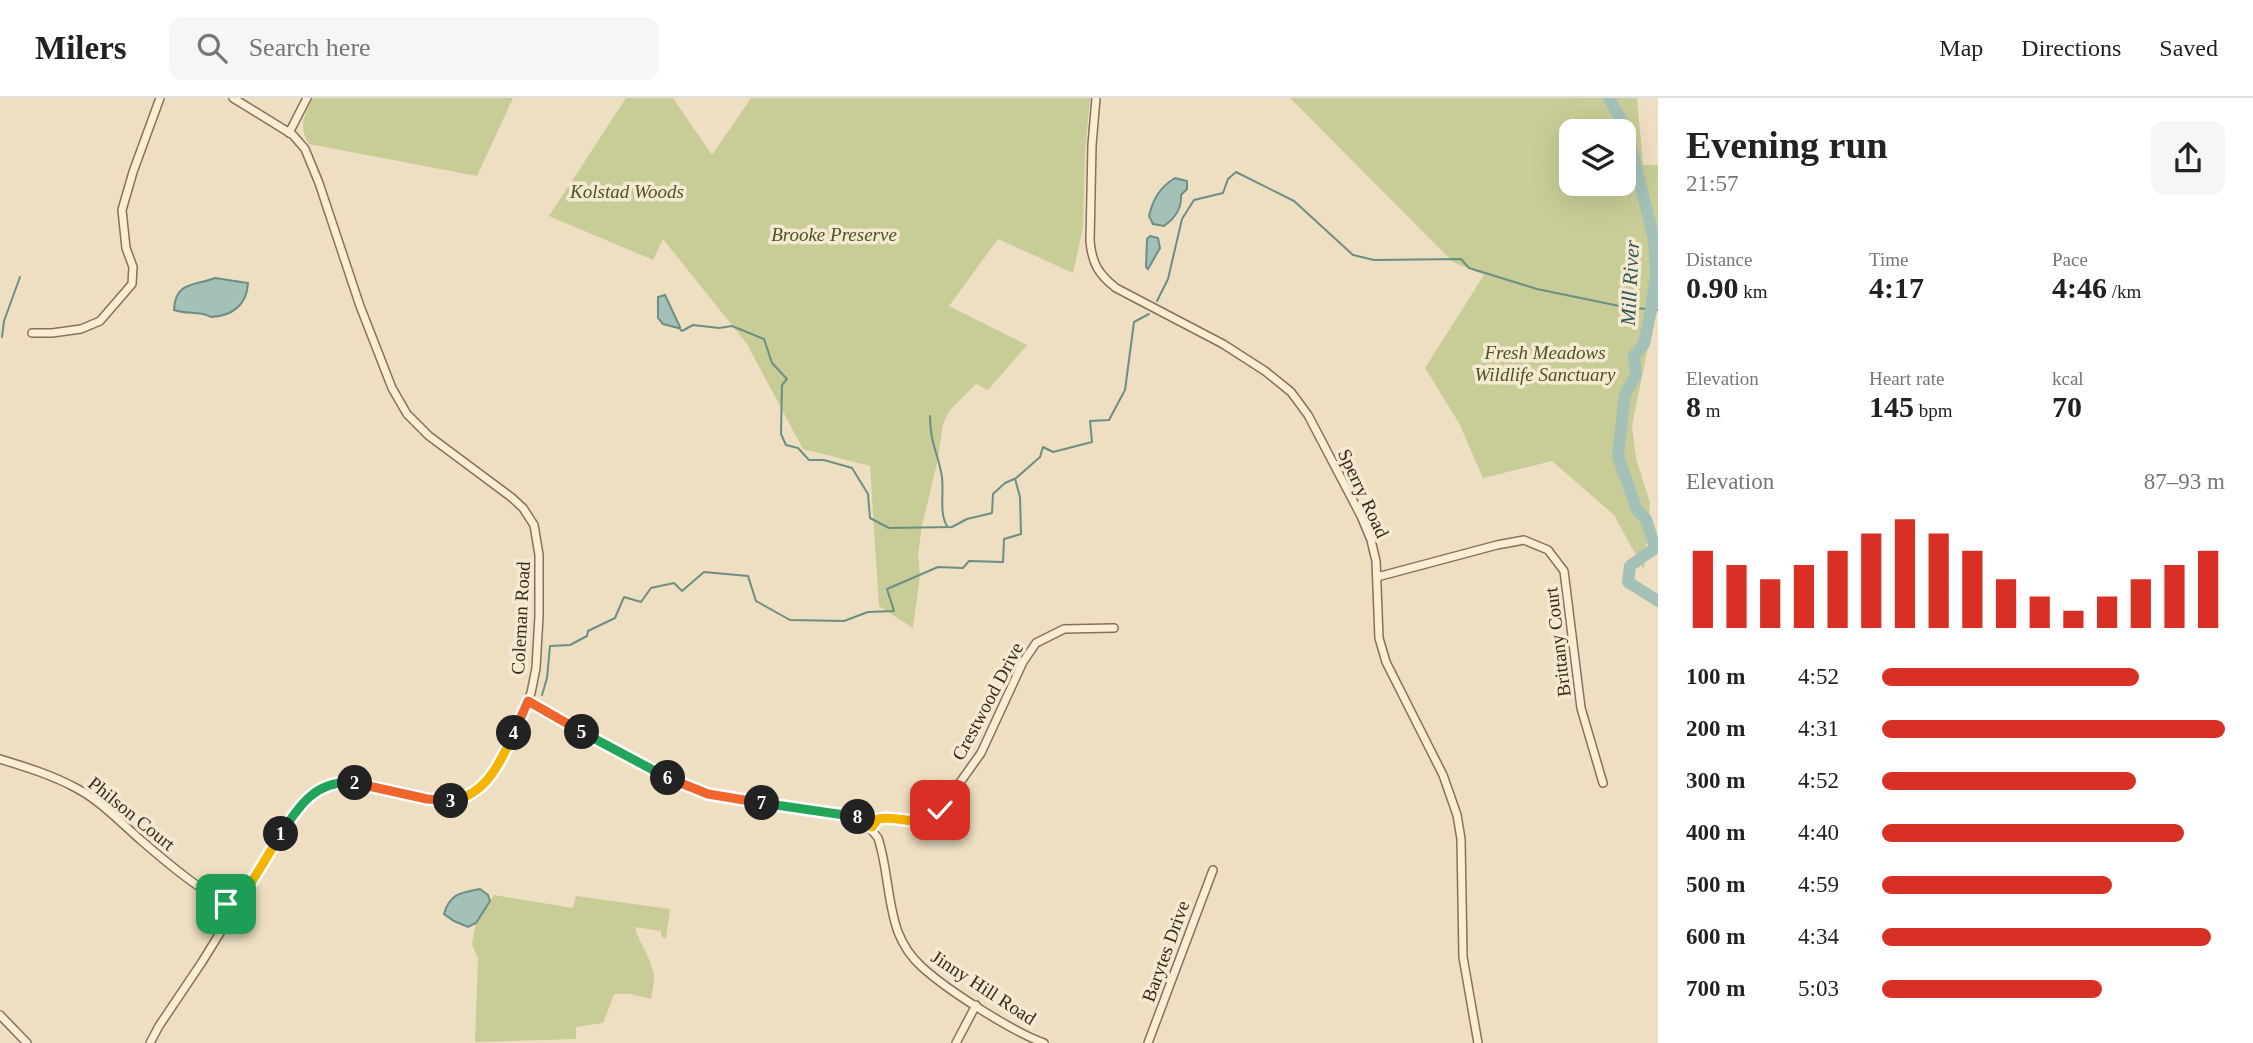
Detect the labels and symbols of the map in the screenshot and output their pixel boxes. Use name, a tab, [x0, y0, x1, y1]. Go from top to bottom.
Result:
park label: Kolstad Woods	[569, 181, 684, 202]
park label: Brooke Preserve	[771, 224, 897, 245]
water label: Mill River	[1616, 239, 1644, 327]
park label: Fresh Meadows Wildlife Sanctuary	[1475, 342, 1616, 385]
street label: Sperry Road	[1334, 445, 1393, 541]
street label: Coleman Road	[507, 560, 534, 675]
street label: Brittany Court	[1540, 585, 1575, 698]
street label: Crestwood Drive	[948, 639, 1027, 764]
pin: 5	[564, 714, 600, 750]
pin: 4	[496, 716, 532, 750]
pin: 6	[650, 760, 686, 796]
pin: 2	[338, 766, 372, 800]
street label: Philson Court	[84, 772, 180, 855]
pin	[910, 780, 970, 840]
pin: 3	[434, 784, 468, 818]
pin: 7	[744, 786, 780, 820]
pin: 8	[840, 800, 876, 834]
pin: 1	[264, 816, 298, 852]
pin	[196, 874, 256, 934]
street label: Barytes Drive	[1137, 898, 1193, 1005]
street label: Jinny Hill Road	[928, 946, 1040, 1029]

